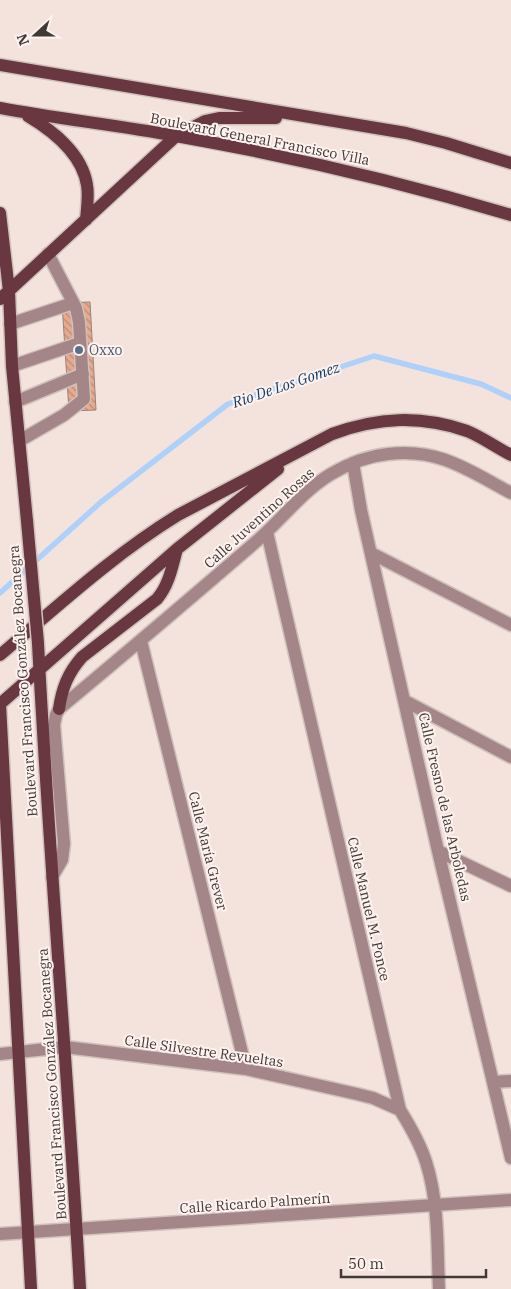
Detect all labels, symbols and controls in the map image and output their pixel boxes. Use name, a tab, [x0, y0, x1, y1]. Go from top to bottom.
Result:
north arrow	[10, 10, 60, 60]
text: N	[12, 31, 33, 48]
street label: Boulevard General Francisco Villa	[149, 109, 372, 169]
place label: Oxxo	[89, 341, 122, 359]
marker: Oxxo	[73, 344, 85, 356]
water label: Rio De Los Gomez	[229, 357, 342, 412]
street label: Calle Juventino Rosas	[200, 464, 318, 572]
street label: Boulevard Francisco González Bocanegra	[5, 544, 41, 817]
street label: Calle Fresno de las Arboledas	[415, 711, 476, 903]
street label: Calle María Grever	[185, 790, 232, 913]
street label: Calle Manuel M. Ponce	[344, 835, 394, 983]
street label: Boulevard Francisco González Bocanegra	[34, 947, 70, 1220]
street label: Calle Silvestre Revueltas	[124, 1031, 285, 1071]
street label: Calle Ricardo Palmerín	[179, 1189, 331, 1217]
scale bar	[341, 1246, 486, 1278]
text: 50 m	[348, 1254, 384, 1273]

